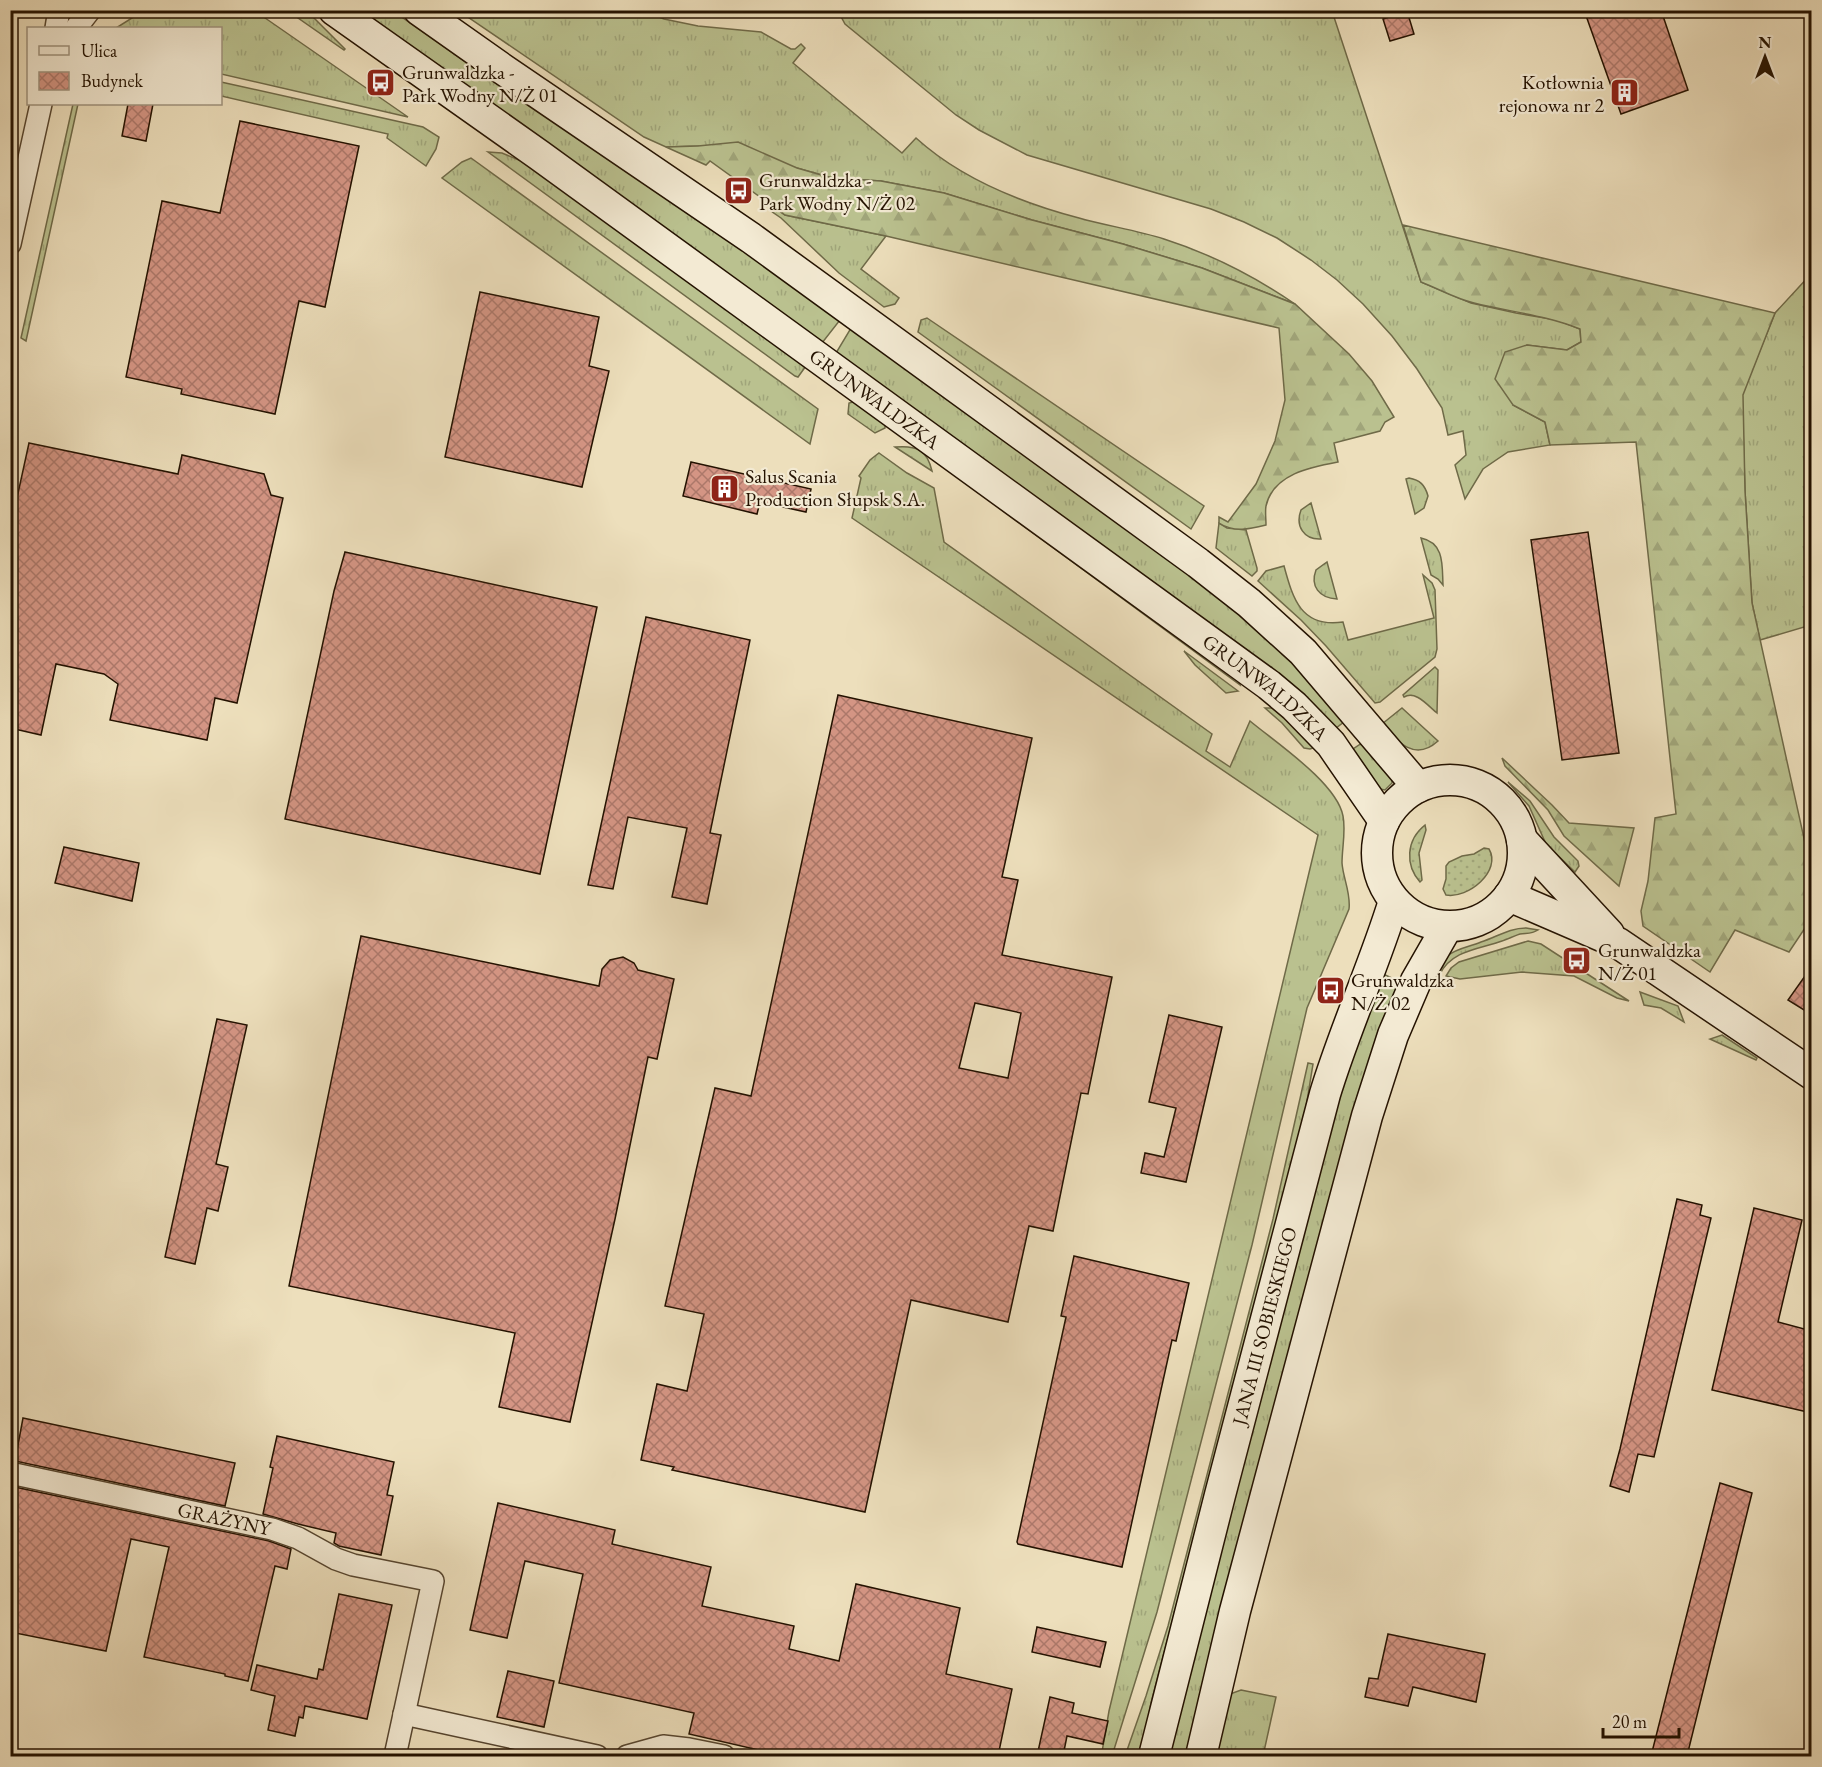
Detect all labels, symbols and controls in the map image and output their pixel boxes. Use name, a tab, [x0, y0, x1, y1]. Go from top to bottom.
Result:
legend	[27, 27, 222, 105]
north arrow	[1735, 27, 1795, 87]
text: N	[1759, 32, 1772, 53]
text: Ulica	[81, 39, 118, 62]
place label: Grunwaldzka - Park Wodny N/Ż 01	[402, 59, 558, 108]
bus stop icon: Grunwaldzka - Park Wodny N/Ż 01	[365, 67, 397, 99]
text: Budynek	[81, 69, 144, 92]
place label: Kotłownia rejonowa nr 2	[1499, 69, 1604, 118]
building icon: Kotłownia rejonowa nr 2	[1609, 77, 1641, 109]
place label: Grunwaldzka - Park Wodny N/Ż 02	[759, 167, 915, 216]
bus stop icon: Grunwaldzka - Park Wodny N/Ż 02	[722, 175, 754, 207]
street label: GRUNWALDZKA	[804, 343, 945, 455]
place label: Salus Scania Production Słupsk S.A.	[745, 463, 925, 512]
building icon: Salus Scania Production Słupsk S.A.	[708, 472, 740, 504]
street label: GRUNWALDZKA	[1198, 628, 1334, 747]
place label: Grunwaldzka N/Ż 01	[1598, 937, 1701, 986]
bus stop icon: Grunwaldzka N/Ż 01	[1561, 945, 1593, 977]
place label: Grunwaldzka N/Ż 02	[1351, 967, 1454, 1016]
bus stop icon: Grunwaldzka N/Ż 02	[1314, 975, 1346, 1007]
street label: JANA III SOBIESKIEGO	[1225, 1224, 1303, 1430]
street label: GRAŻYNY	[175, 1496, 275, 1542]
scale bar	[1603, 1701, 1680, 1739]
text: 20 m	[1612, 1710, 1647, 1733]

